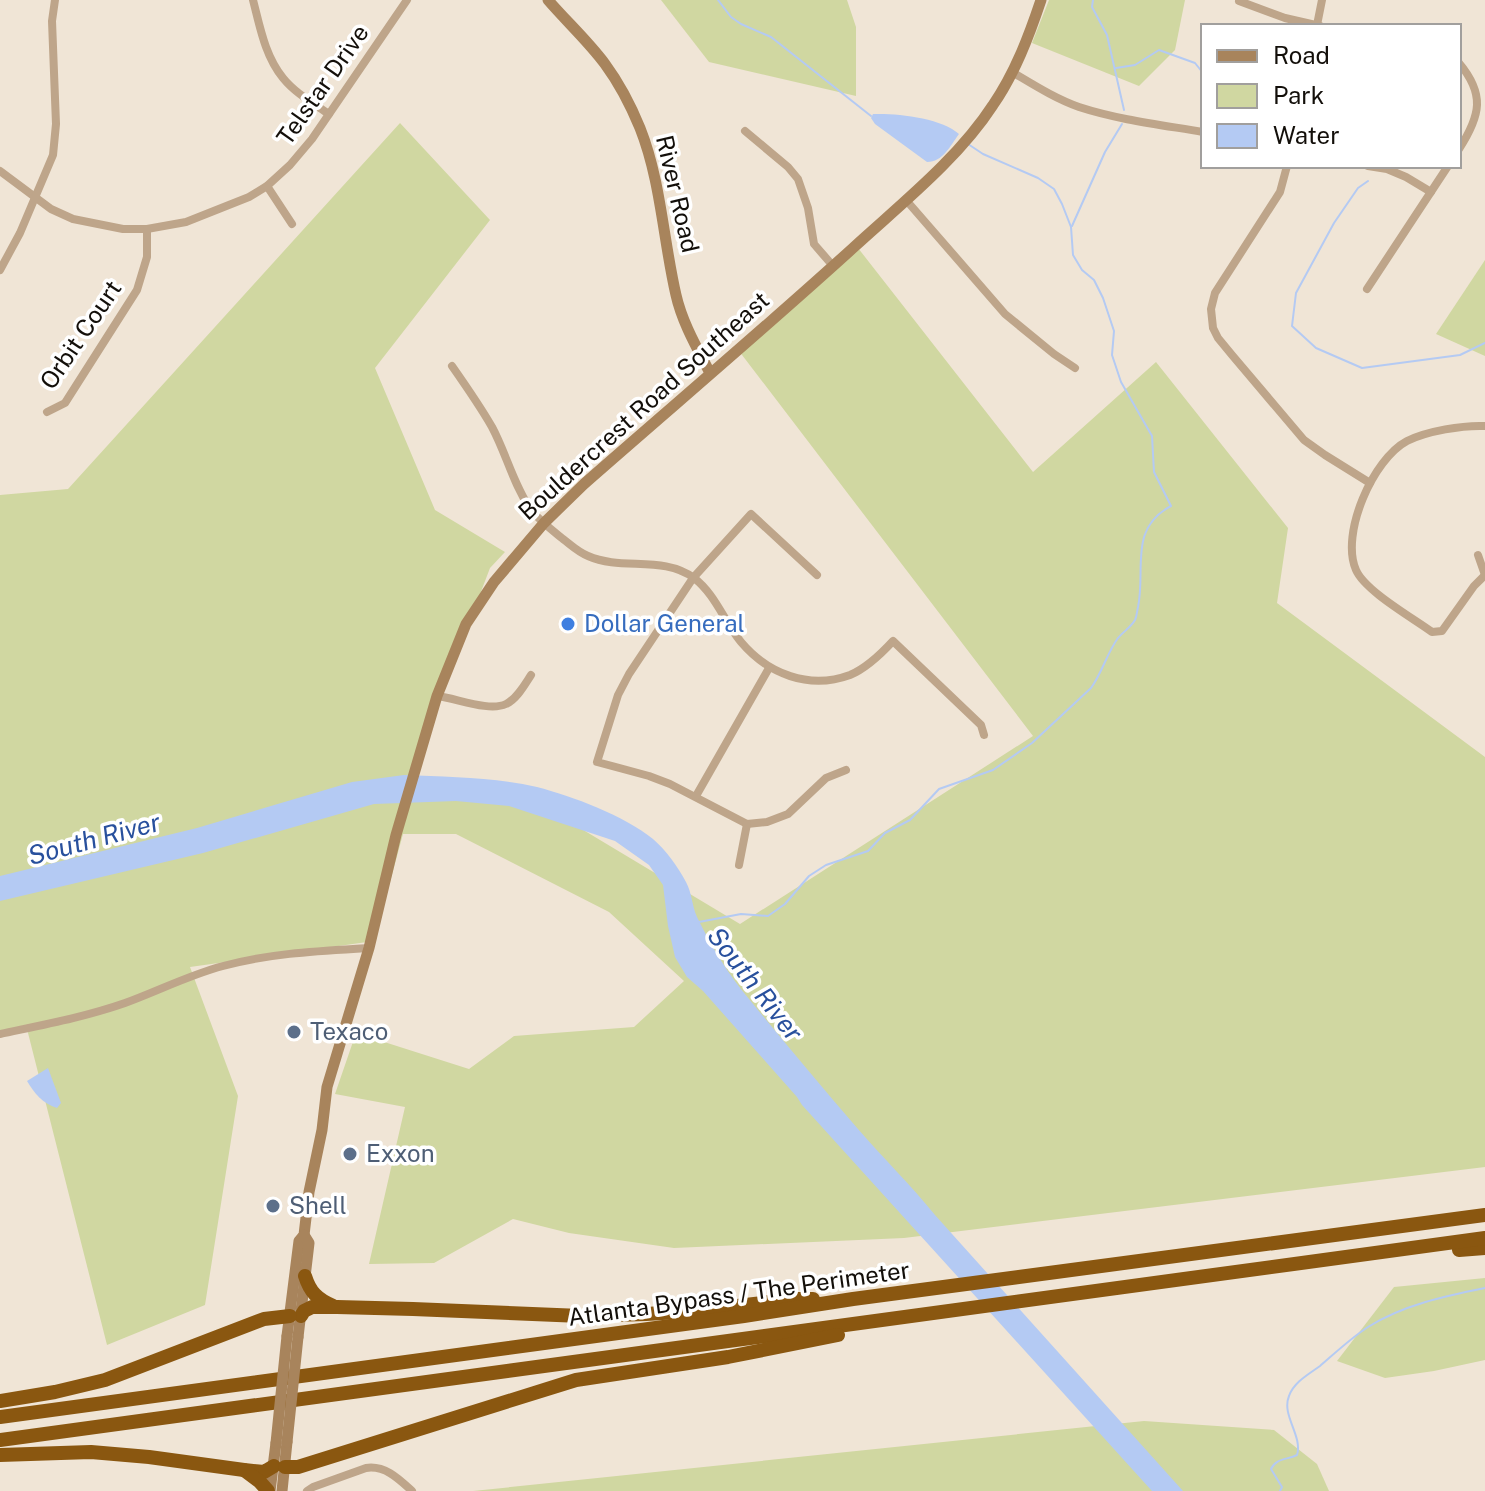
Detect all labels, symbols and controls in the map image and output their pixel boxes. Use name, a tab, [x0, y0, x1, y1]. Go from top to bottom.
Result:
street label: Telstar Drive	[271, 19, 374, 150]
legend	[1201, 24, 1461, 168]
text: Road	[1273, 41, 1330, 69]
text: Park	[1273, 81, 1324, 109]
text: Water	[1273, 121, 1340, 149]
street label: River Road	[651, 132, 705, 255]
street label: Orbit Court	[34, 275, 127, 394]
street label: Bouldercrest Road Southeast	[512, 285, 774, 525]
place label: Dollar General	[584, 609, 745, 637]
marker: Dollar General	[559, 615, 577, 633]
water label: South River	[24, 806, 164, 871]
water label: South River	[701, 921, 810, 1047]
place label: Texaco	[310, 1017, 388, 1045]
marker: Texaco	[285, 1023, 303, 1041]
place label: Exxon	[366, 1139, 435, 1167]
marker: Exxon	[341, 1145, 359, 1163]
place label: Shell	[289, 1191, 347, 1219]
marker: Shell	[264, 1197, 282, 1215]
street label: Atlanta Bypass / The Perimeter	[566, 1255, 912, 1331]

